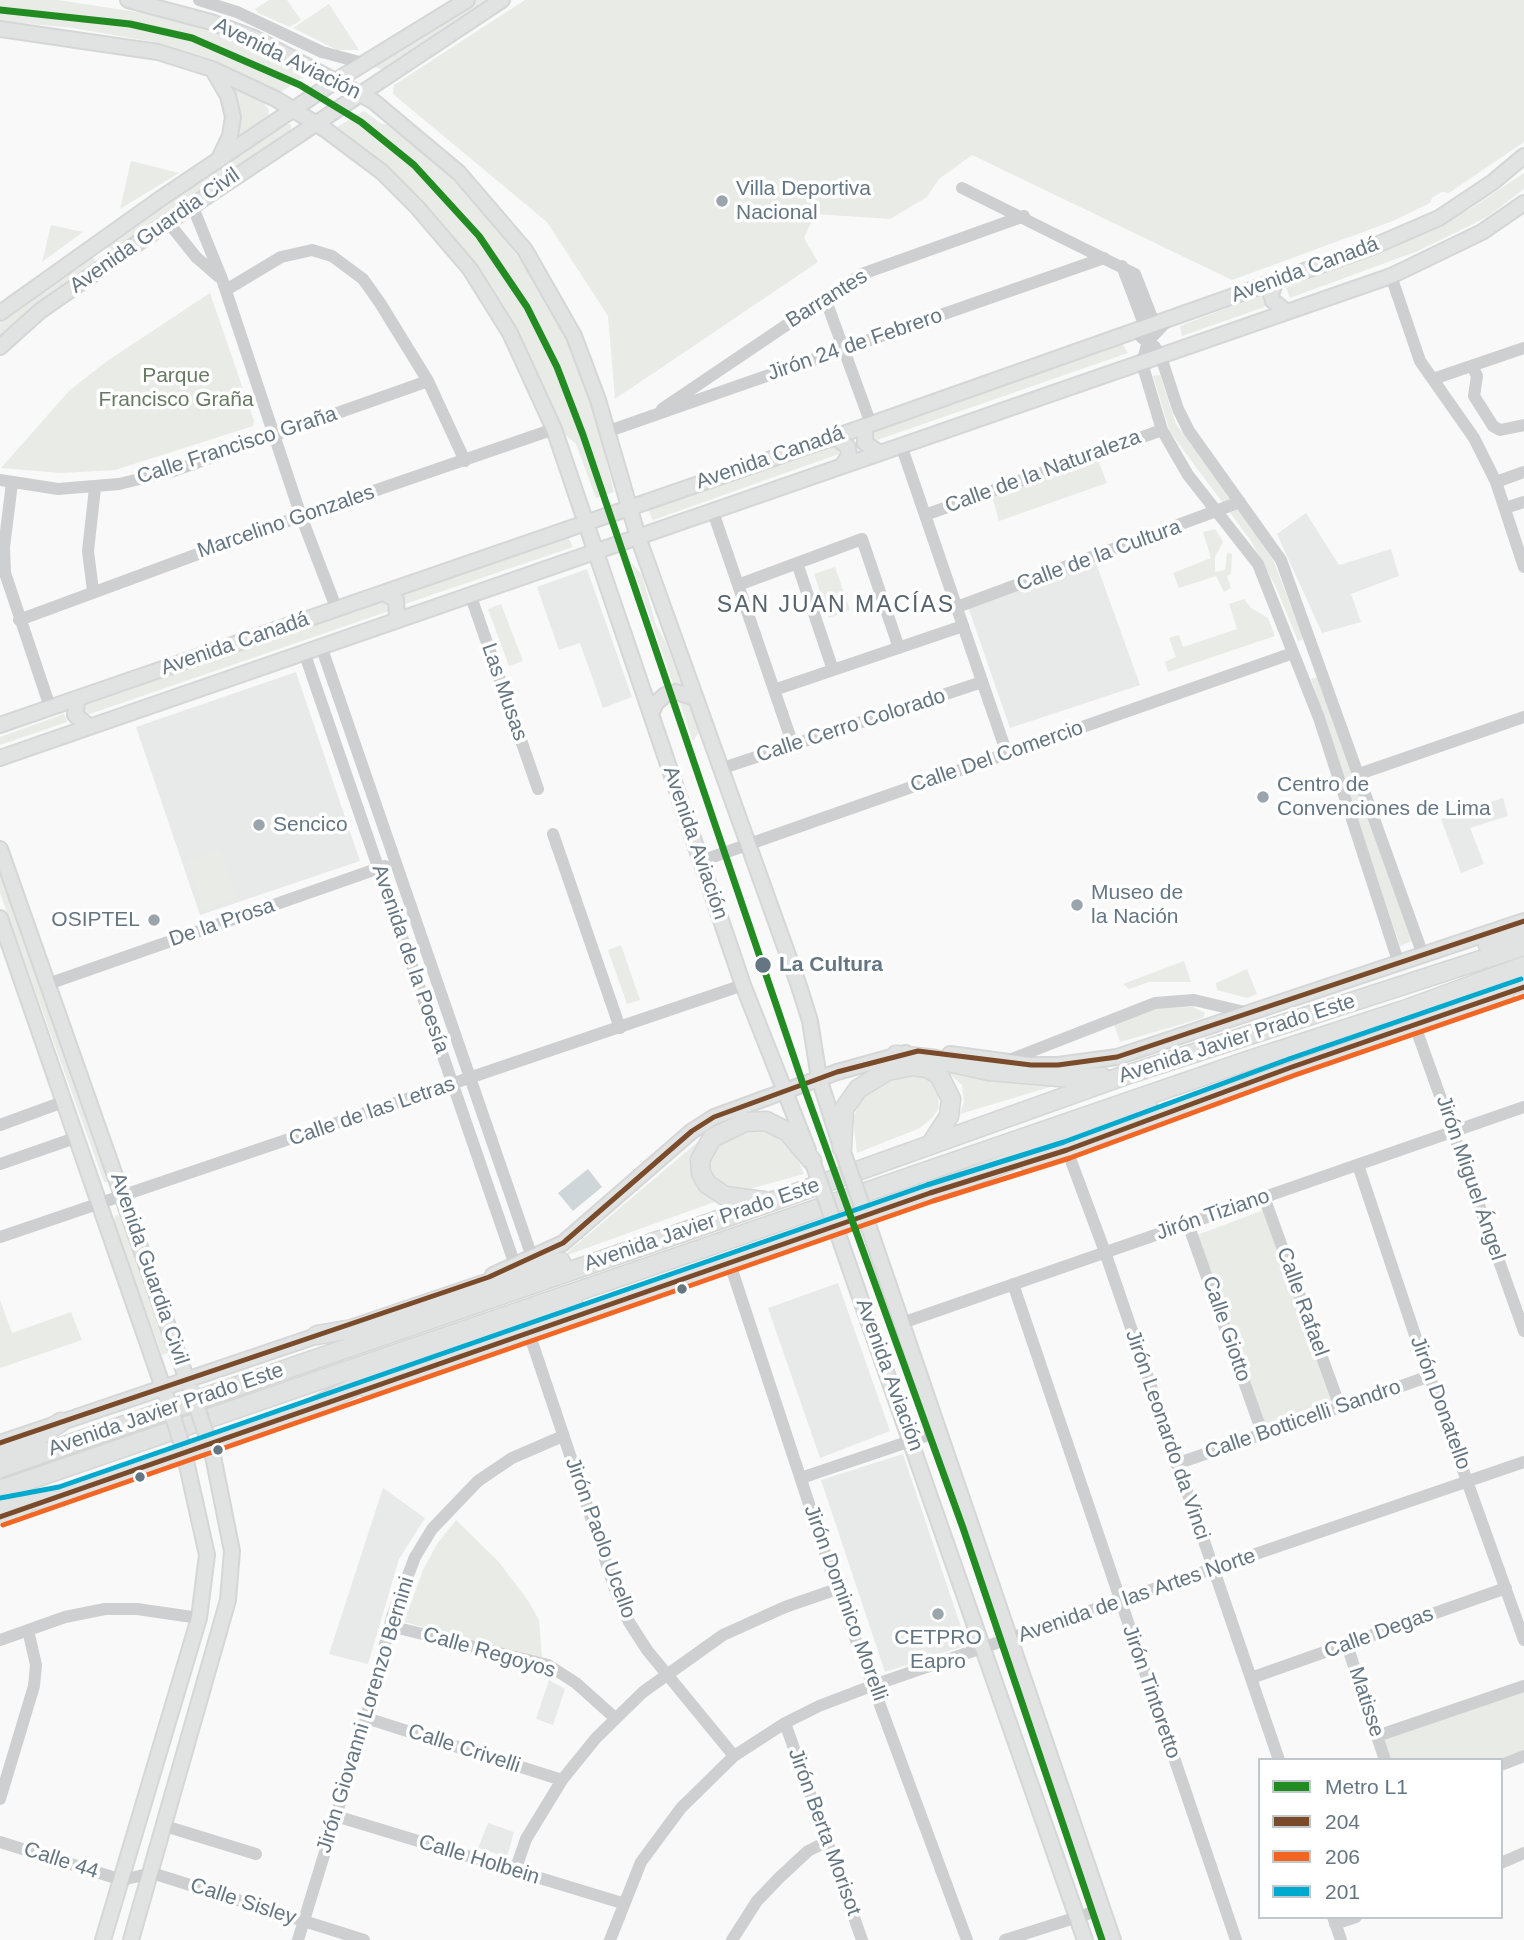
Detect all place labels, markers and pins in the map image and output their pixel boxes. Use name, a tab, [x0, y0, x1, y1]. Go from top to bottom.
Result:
place label: Villa Deportiva Nacional	[736, 176, 871, 226]
marker: Villa Deportiva Nacional	[714, 193, 730, 209]
place label: Centro de Convenciones de Lima	[1277, 772, 1491, 822]
marker: Centro de Convenciones de Lima	[1255, 789, 1271, 805]
place label: Sencico	[273, 812, 348, 838]
marker: Sencico	[251, 817, 267, 833]
place label: Museo de la Nación	[1091, 880, 1183, 930]
marker: Museo de la Nación	[1069, 897, 1085, 913]
place label: OSIPTEL	[51, 907, 140, 933]
marker: OSIPTEL	[146, 912, 162, 928]
place label: La Cultura	[779, 952, 883, 978]
marker: La Cultura	[753, 955, 773, 975]
unlabelled marker	[675, 1282, 689, 1296]
unlabelled marker	[211, 1443, 225, 1457]
unlabelled marker	[133, 1470, 147, 1484]
marker: CETPRO Eapro	[930, 1606, 946, 1622]
place label: CETPRO Eapro	[894, 1625, 982, 1675]

